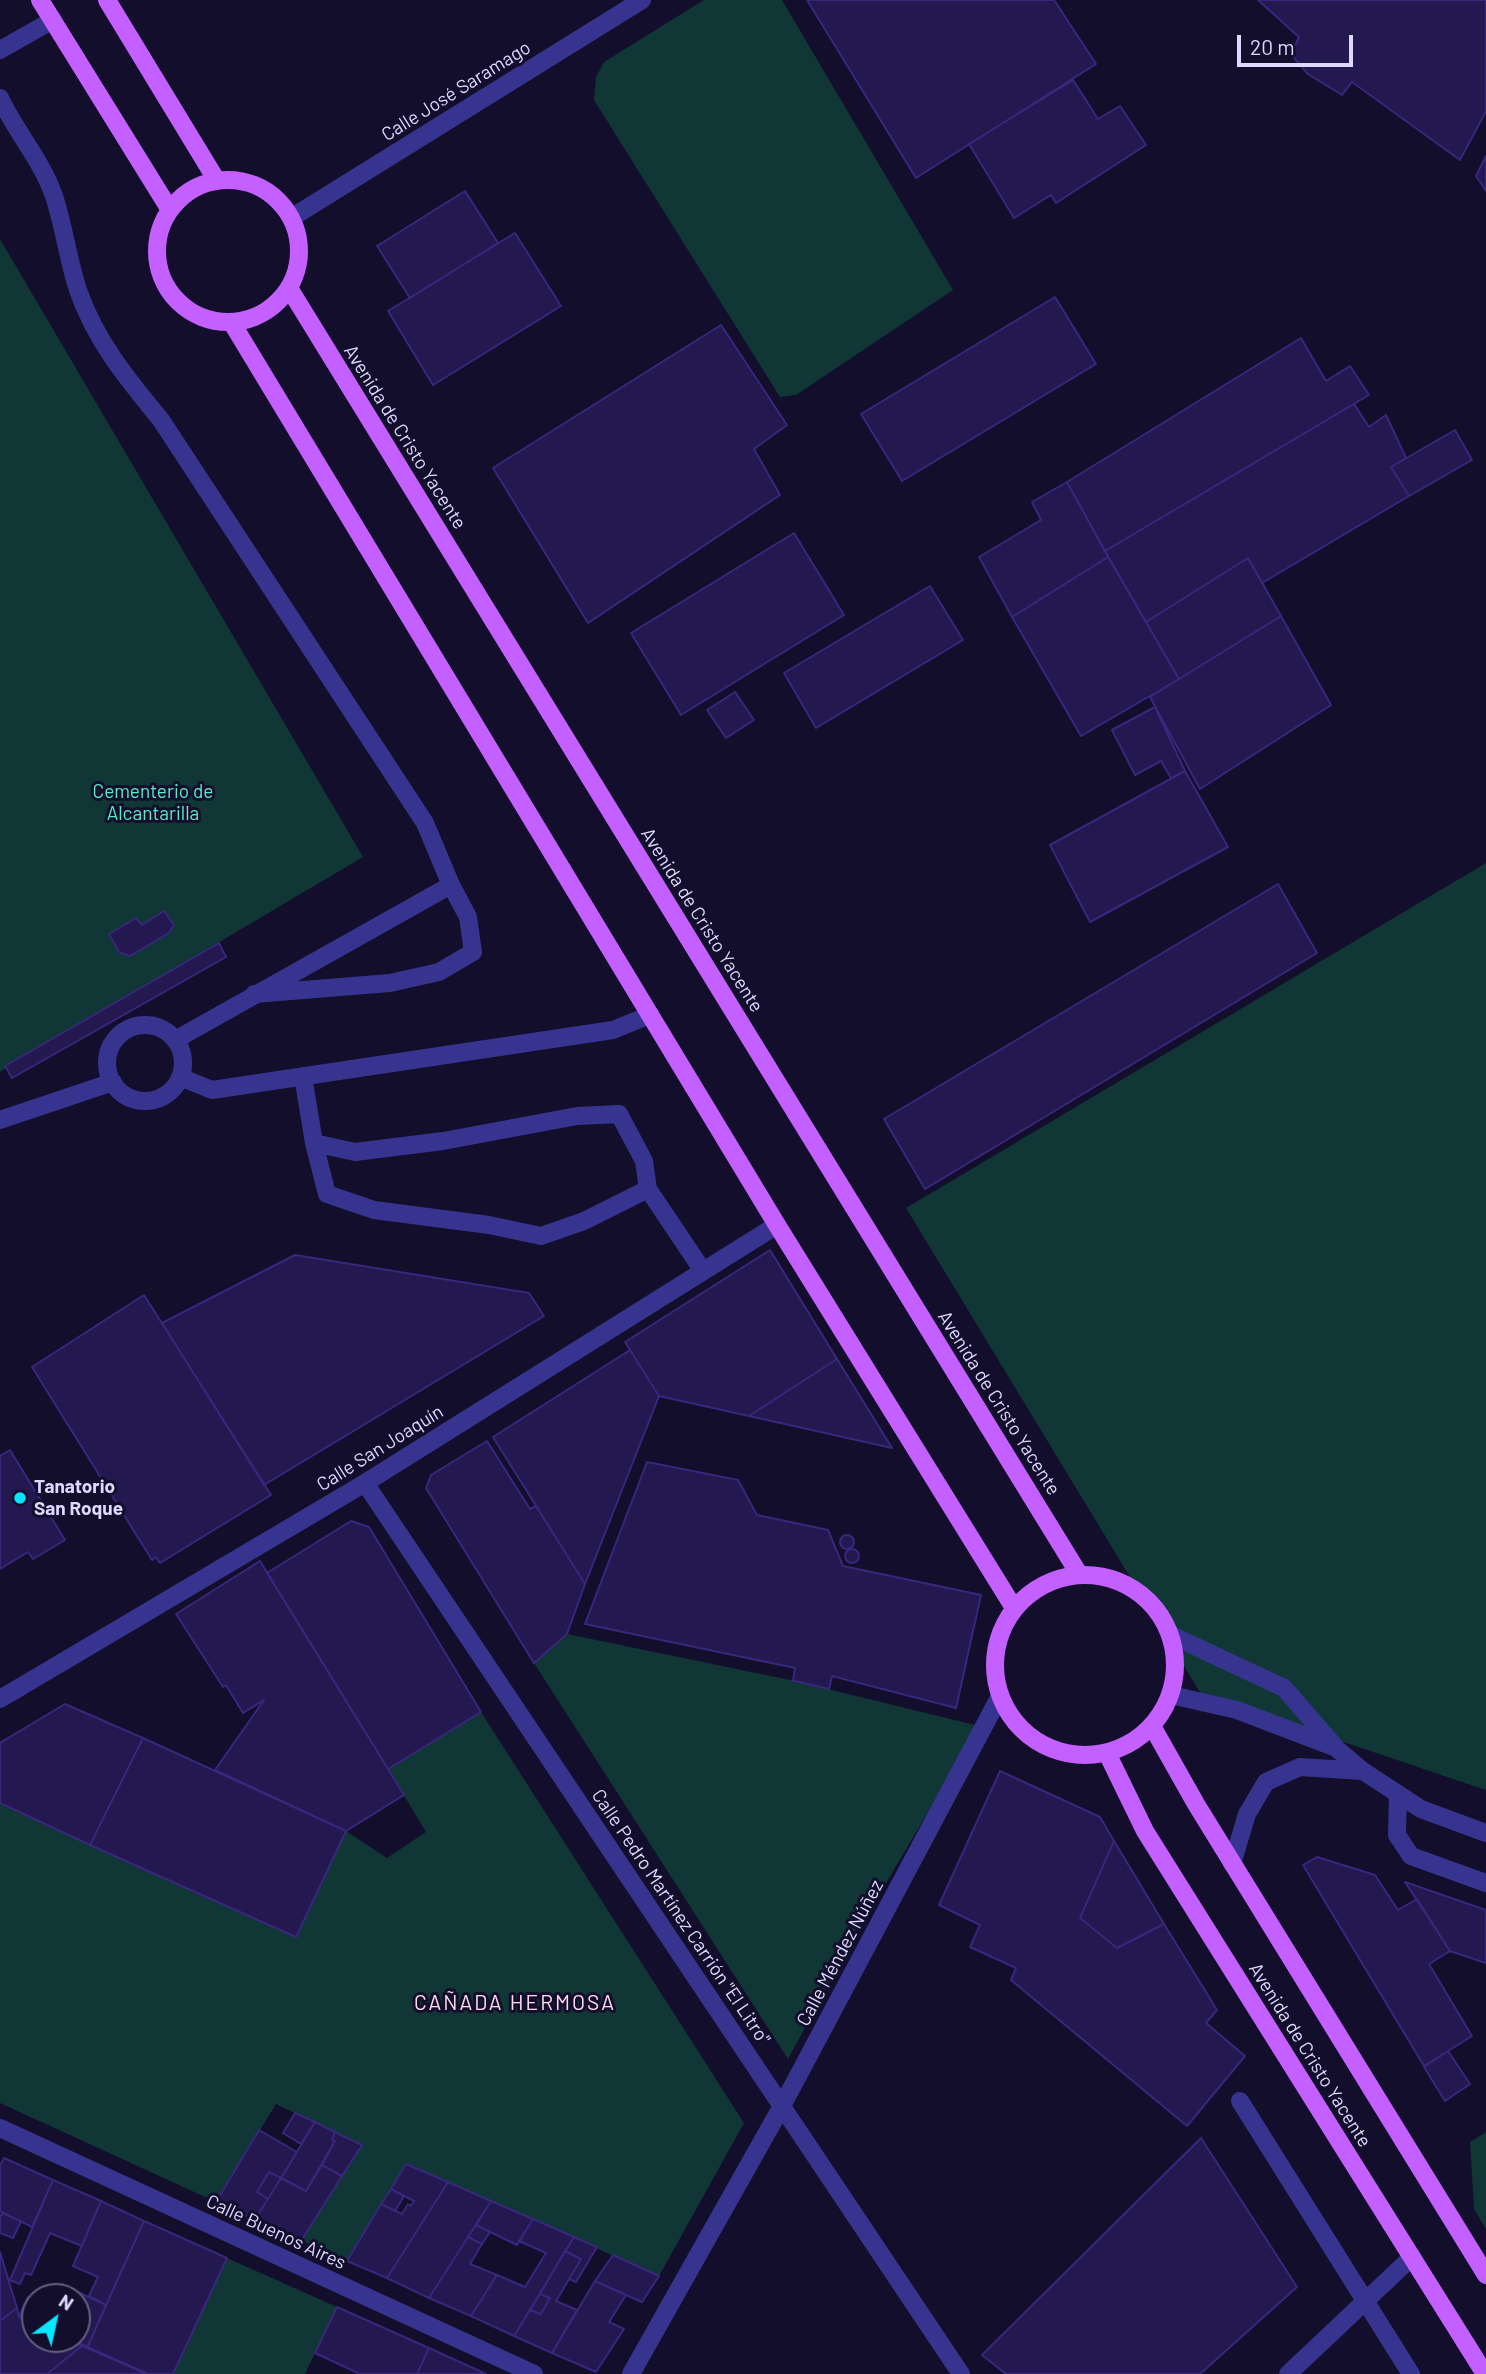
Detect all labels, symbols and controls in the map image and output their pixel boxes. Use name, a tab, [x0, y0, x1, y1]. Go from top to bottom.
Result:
scale bar	[1241, 21, 1356, 65]
text: 20 m	[1250, 34, 1295, 59]
street label: Calle José Saramago	[377, 36, 535, 146]
street label: Avenida de Cristo Yacente	[339, 341, 471, 533]
park label: Cementerio de Alcantarilla	[93, 781, 213, 825]
street label: Avenida de Cristo Yacente	[636, 824, 768, 1016]
street label: Avenida de Cristo Yacente	[933, 1307, 1065, 1499]
street label: Calle San Joaquín	[313, 1400, 447, 1496]
place label: Tanatorio San Roque	[34, 1476, 123, 1520]
marker: Tanatorio San Roque	[12, 1490, 28, 1506]
street label: Calle Pedro Martínez Carrión "El Litro"	[587, 1785, 775, 2049]
street label: Calle Méndez Núñez	[792, 1876, 888, 2030]
street label: Avenida de Cristo Yacente	[1244, 1959, 1376, 2151]
district label: CAÑADA HERMOSA	[416, 1990, 614, 2016]
street label: Calle Buenos Aires	[203, 2190, 349, 2274]
north arrow	[21, 2283, 91, 2353]
text: N	[55, 2289, 78, 2315]

